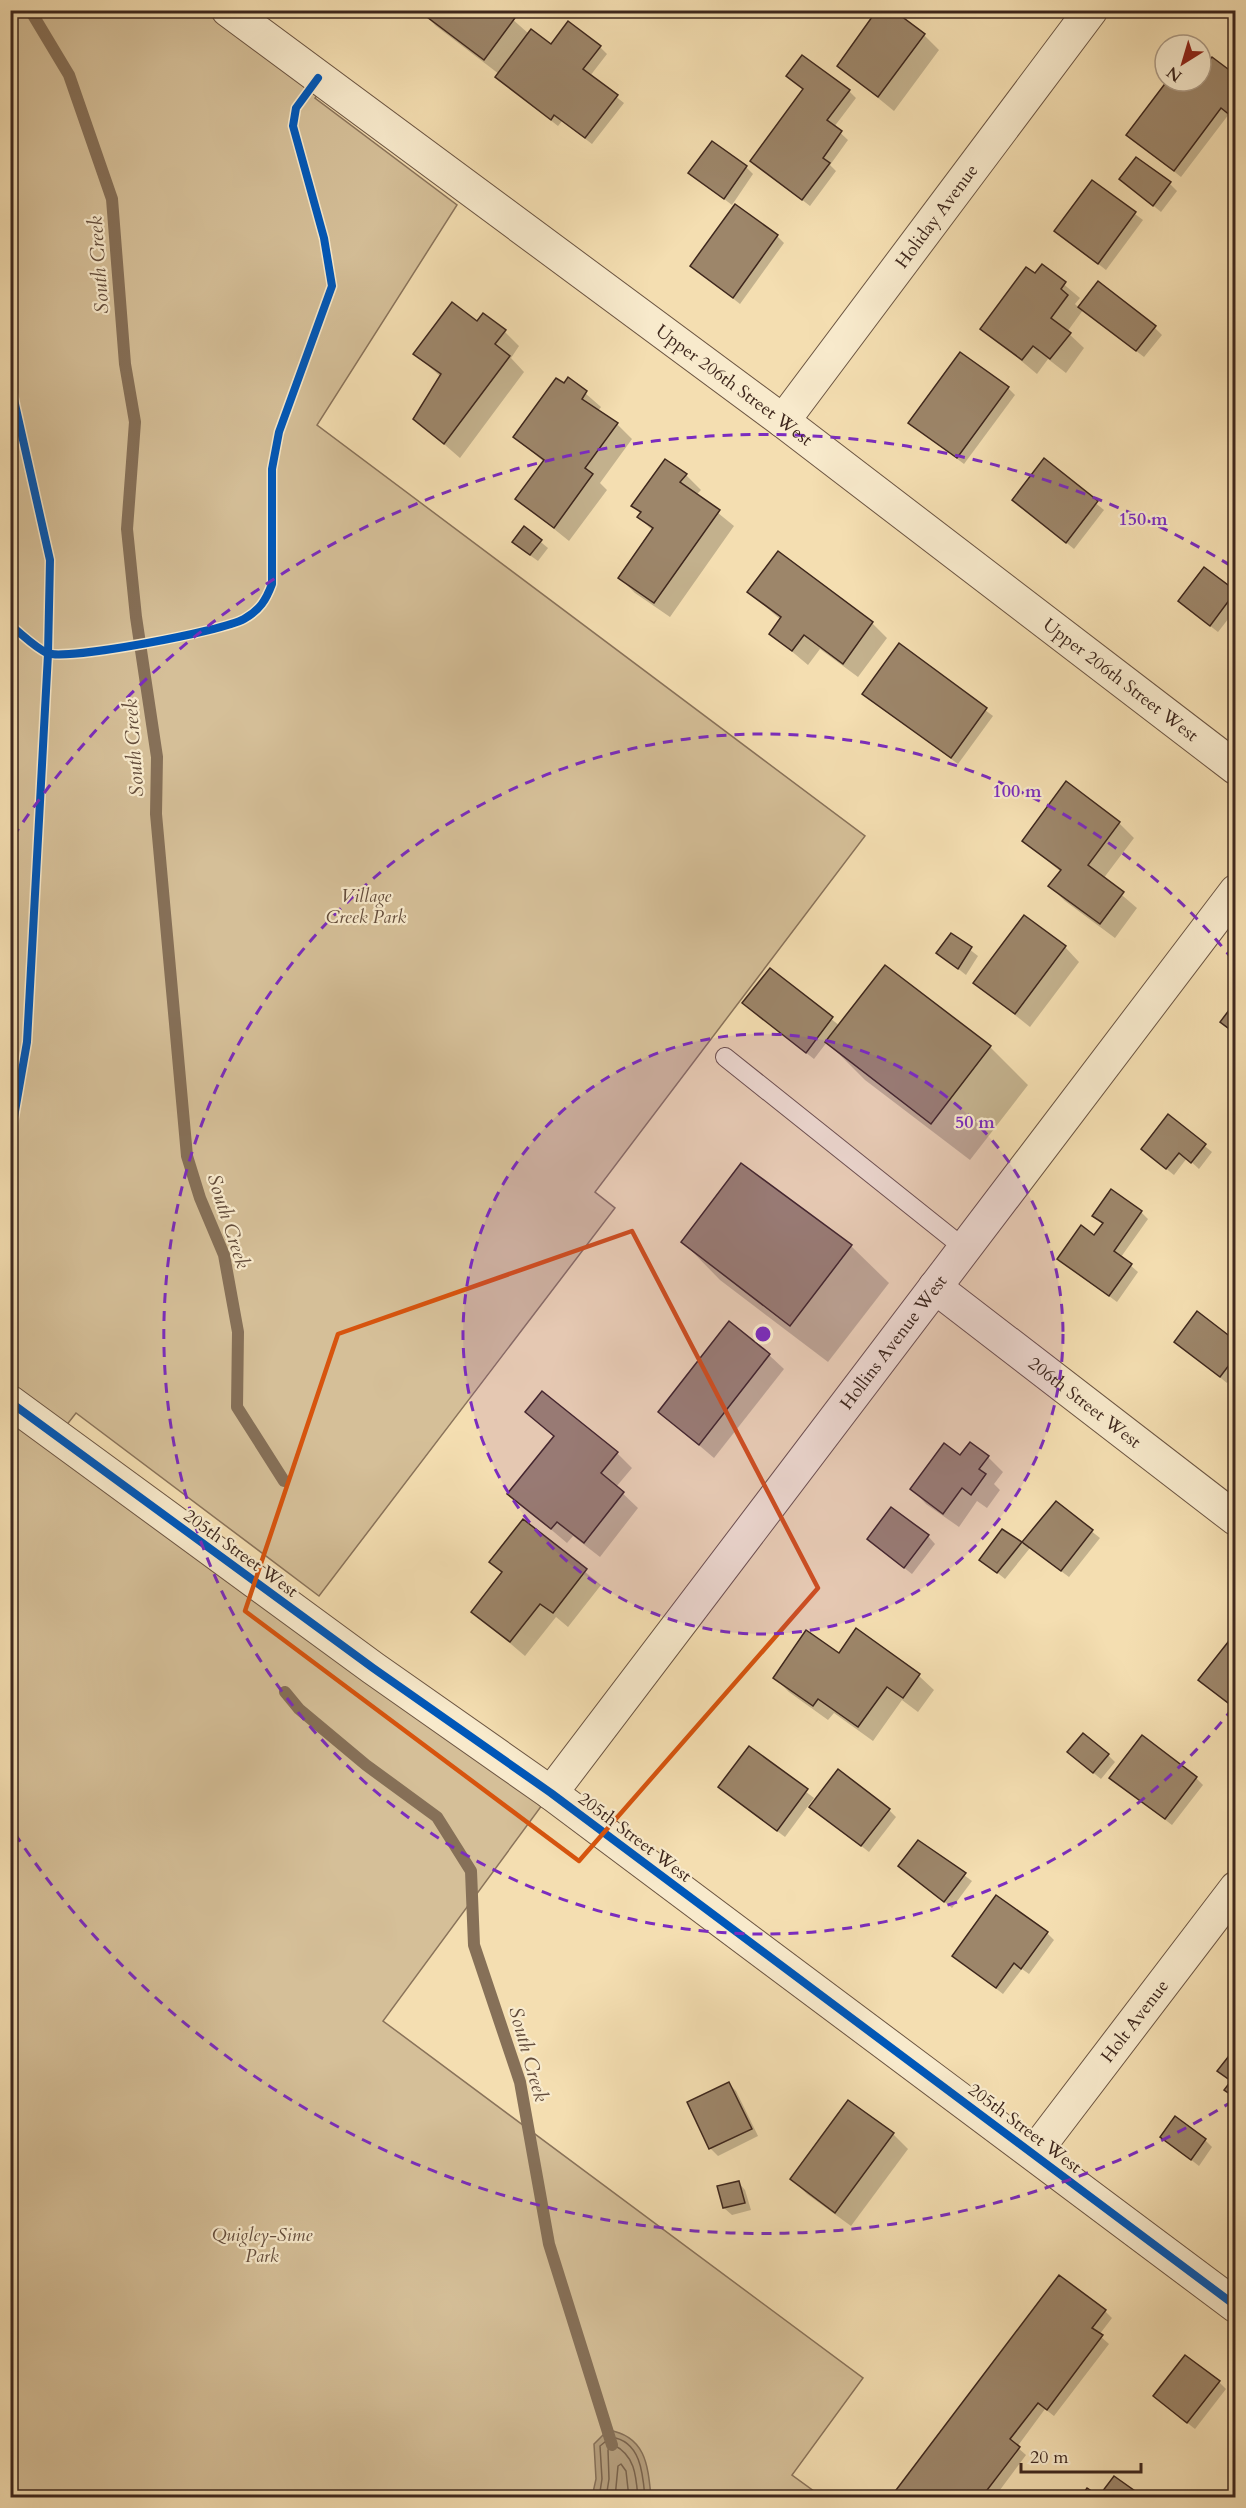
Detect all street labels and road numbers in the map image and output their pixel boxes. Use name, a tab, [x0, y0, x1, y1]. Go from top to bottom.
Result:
street label: Holiday Avenue	[890, 159, 984, 274]
street label: Upper 206th Street West	[650, 319, 818, 452]
street label: Upper 206th Street West	[1038, 612, 1204, 748]
street label: Hollins Avenue West	[834, 1270, 953, 1415]
street label: 206th Street West	[1023, 1351, 1146, 1454]
street label: 205th Street West	[178, 1503, 303, 1604]
street label: 205th Street West	[573, 1787, 697, 1888]
street label: Holt Avenue	[1095, 1975, 1175, 2068]
street label: 205th Street West	[963, 2078, 1087, 2179]

